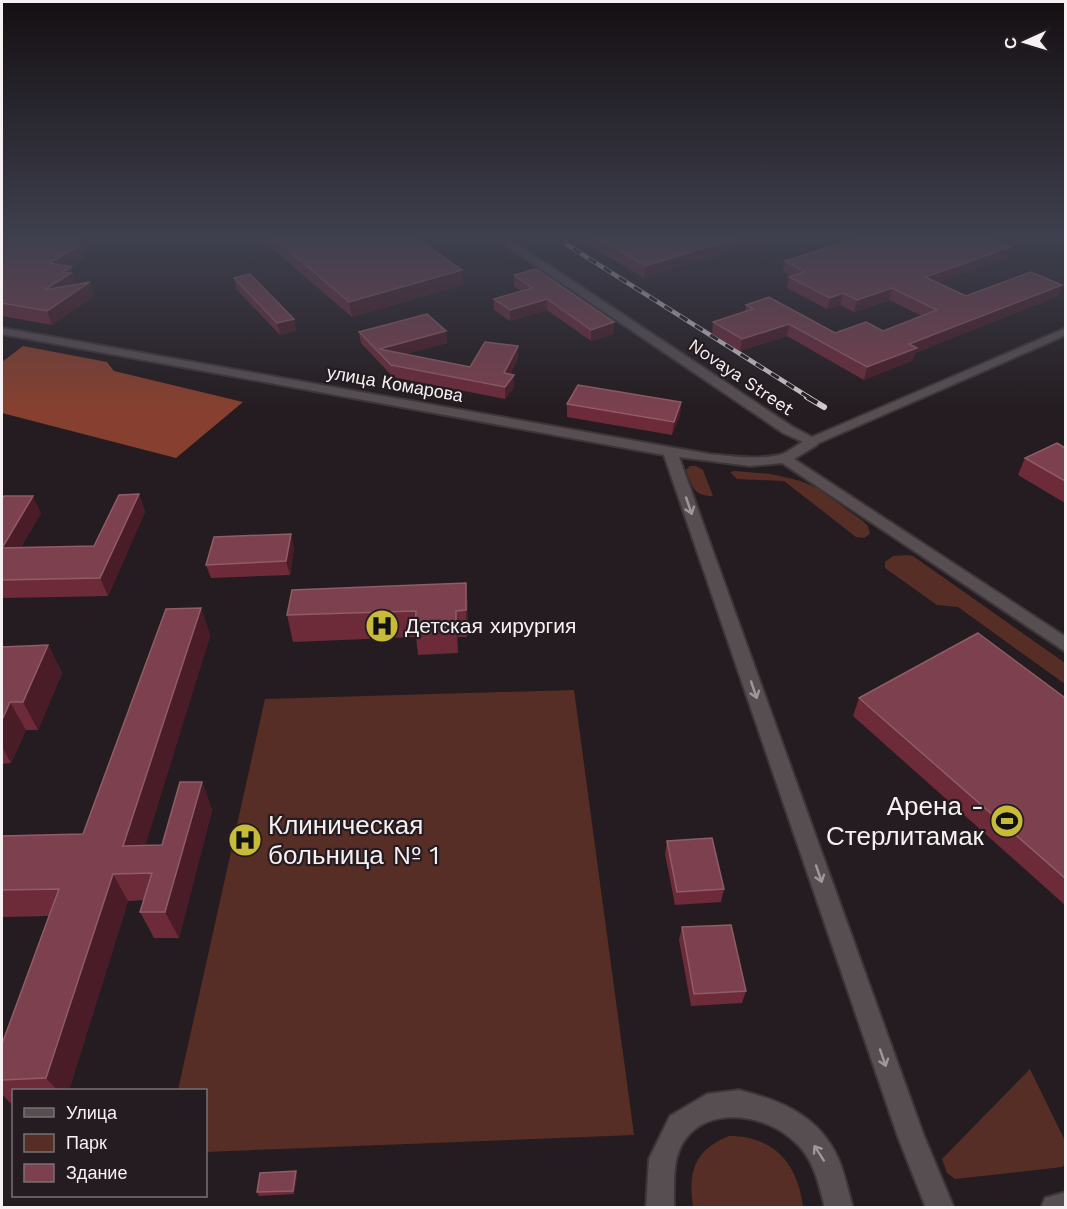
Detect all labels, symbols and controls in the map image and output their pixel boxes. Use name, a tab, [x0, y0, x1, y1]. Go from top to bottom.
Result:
north arrow	[995, 12, 1055, 72]
text: С	[1001, 36, 1020, 49]
street label: Novaya Street	[685, 334, 798, 420]
street label: улица Комарова	[325, 361, 466, 406]
one-way arrow	[684, 496, 695, 515]
hospital icon: Детская хирургия	[364, 608, 400, 644]
place label: Детская хирургия	[405, 613, 576, 638]
one-way arrow	[749, 680, 760, 699]
place label: Арена - Стерлитамак	[826, 791, 985, 851]
sports icon: Арена - Стерлитамак	[989, 803, 1025, 839]
place label: Клиническая больница № 1	[268, 810, 440, 870]
hospital icon: Клиническая больница № 1	[227, 822, 263, 858]
one-way arrow	[814, 864, 825, 883]
one-way arrow	[879, 1048, 890, 1067]
legend	[12, 1089, 207, 1197]
text: Улица	[66, 1102, 118, 1123]
text: Парк	[66, 1132, 107, 1153]
one-way arrow	[813, 1145, 826, 1162]
text: Здание	[66, 1162, 127, 1183]

